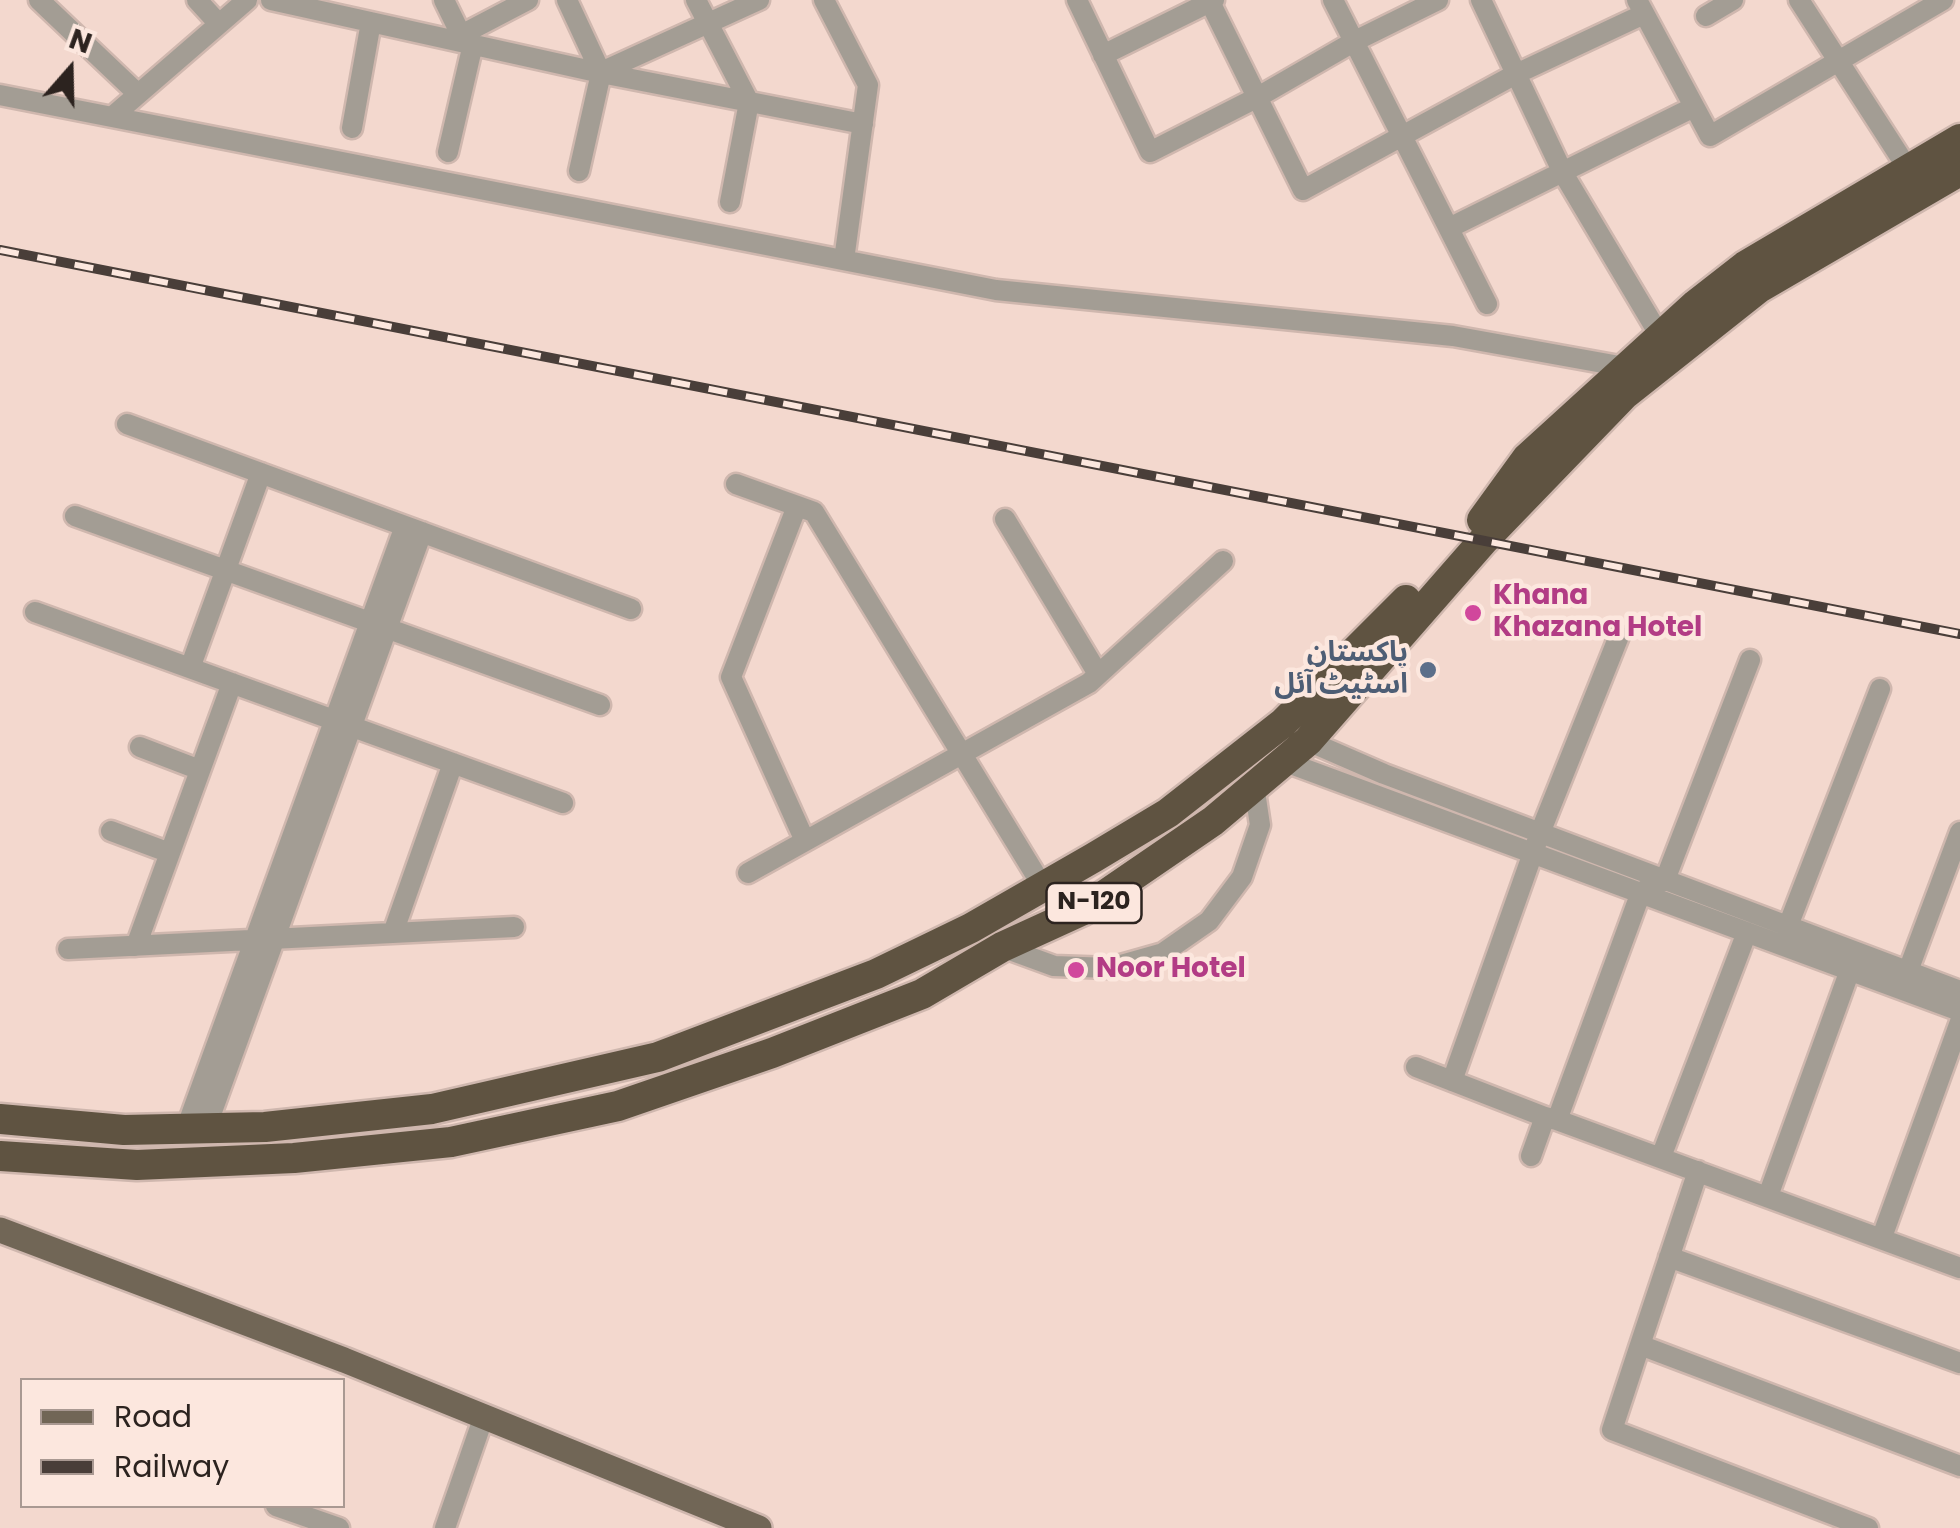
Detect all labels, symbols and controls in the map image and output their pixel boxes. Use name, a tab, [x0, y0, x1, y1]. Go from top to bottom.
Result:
text: N	[64, 19, 97, 63]
north arrow	[20, 20, 120, 120]
place label: Khana Khazana Hotel	[1493, 580, 1702, 646]
marker: Khana Khazana Hotel	[1462, 602, 1484, 624]
place label: پاکستان اسٹیٹ آئل	[1274, 637, 1408, 703]
marker: پاکستان اسٹیٹ آئل	[1417, 659, 1439, 681]
road number: N-120	[1046, 883, 1142, 923]
place label: Noor Hotel	[1096, 953, 1246, 987]
marker: Noor Hotel	[1065, 959, 1087, 981]
legend	[20, 1378, 345, 1508]
text: Road	[114, 1395, 192, 1438]
text: Railway	[114, 1445, 229, 1488]

